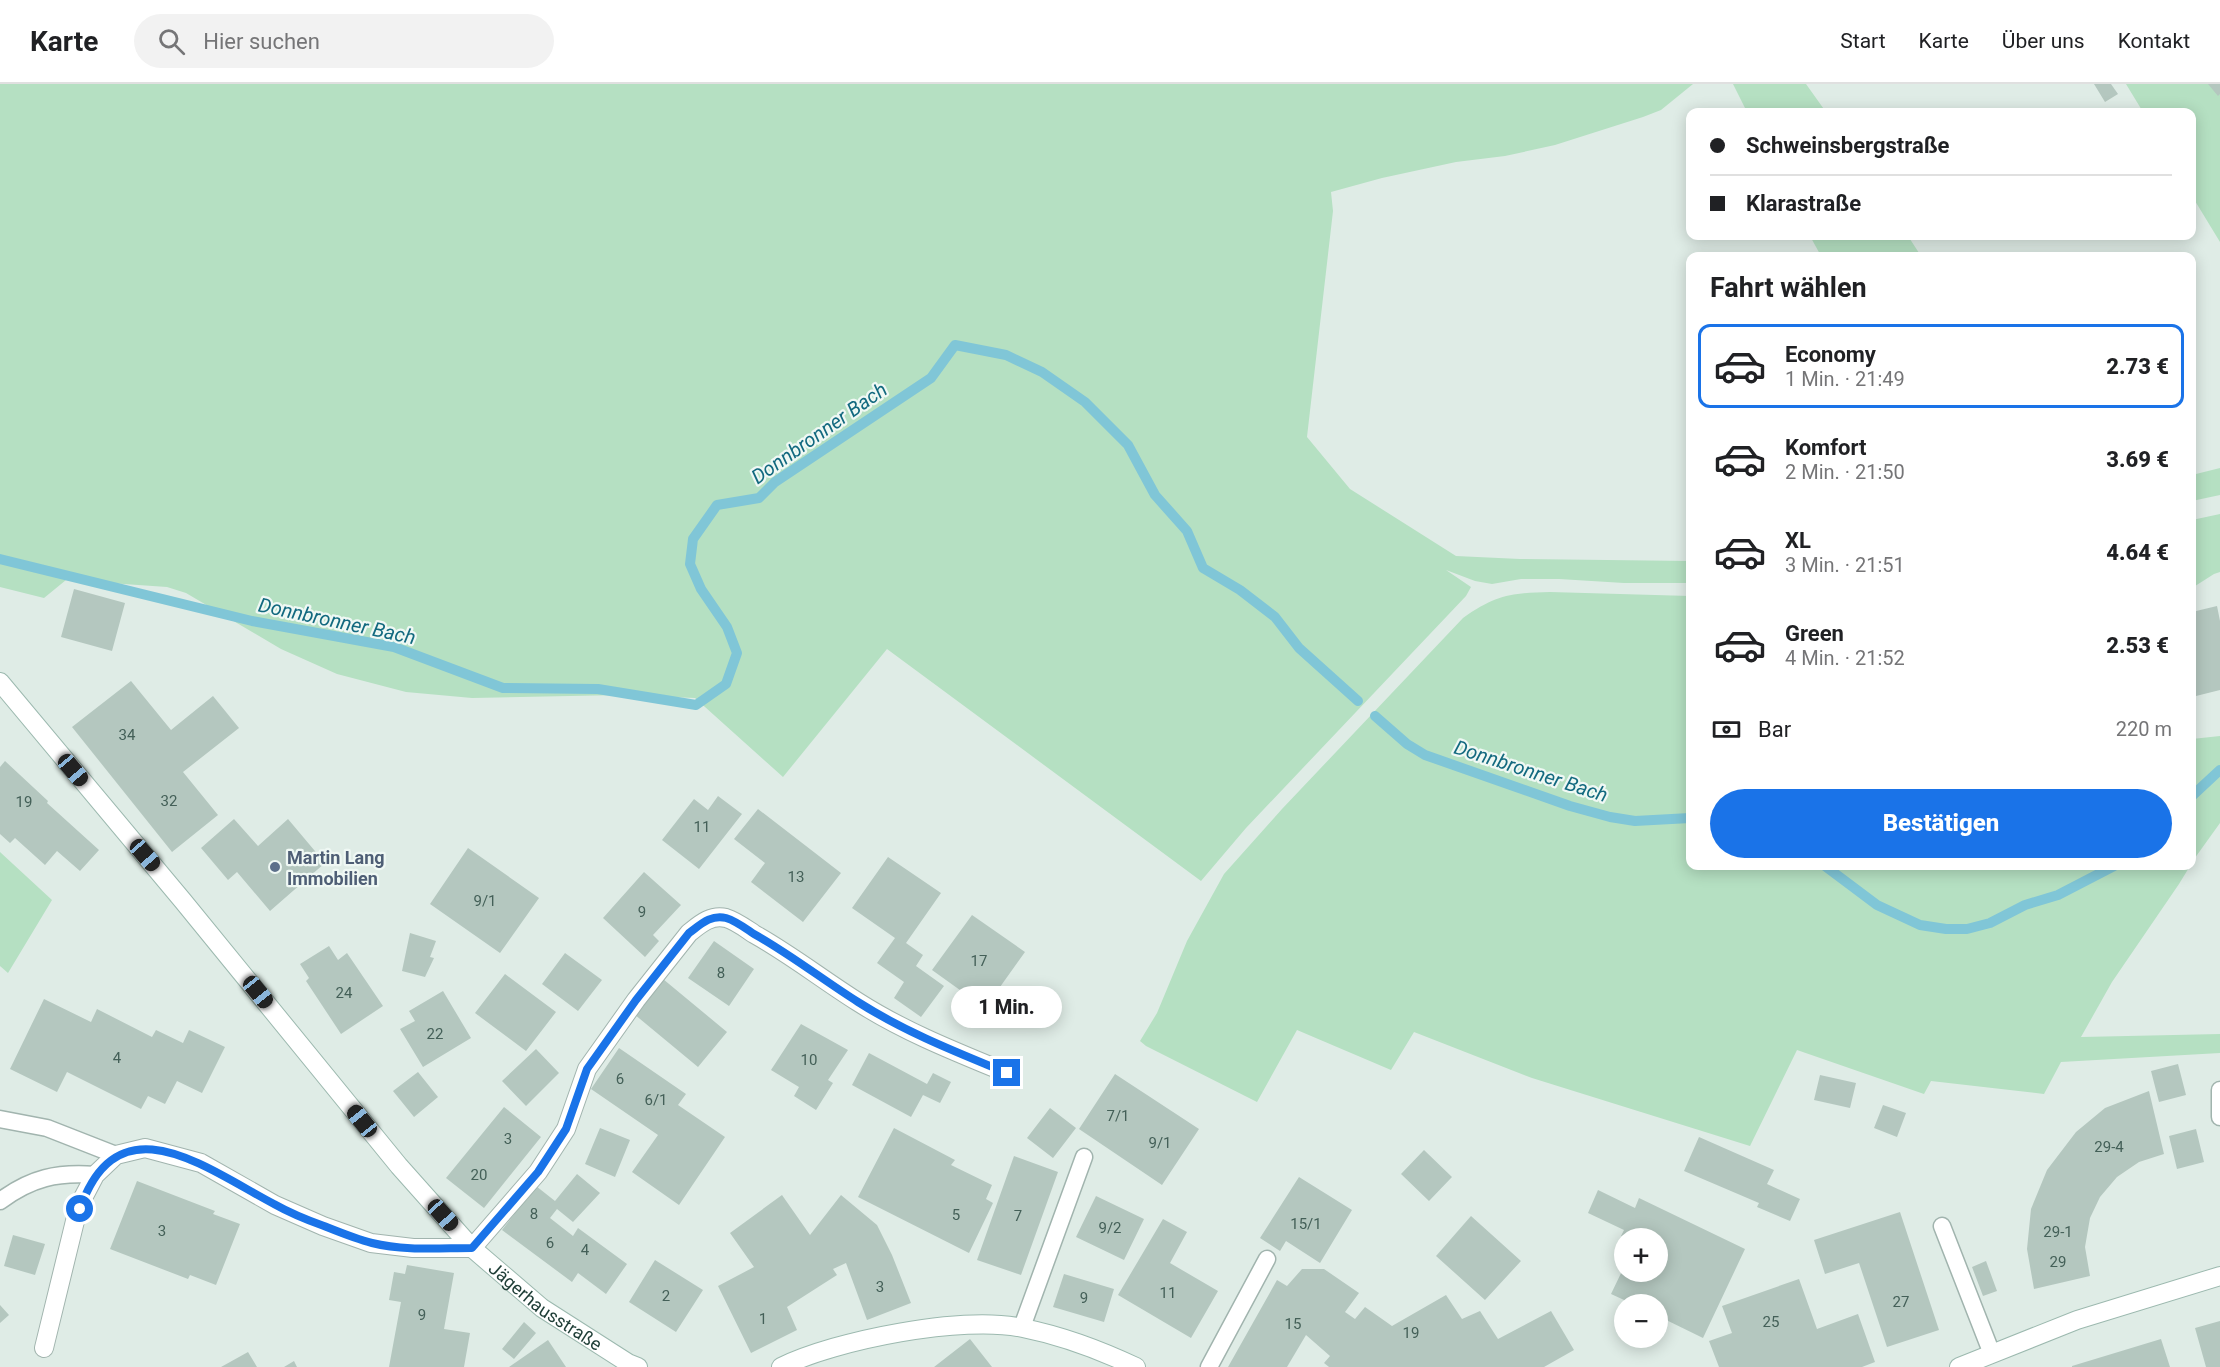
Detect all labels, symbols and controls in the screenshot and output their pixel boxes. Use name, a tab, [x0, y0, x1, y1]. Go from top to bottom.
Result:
search box	[134, 14, 554, 68]
text: Karte	[30, 25, 98, 58]
icon: search	[155, 25, 188, 58]
text: Hier suchen	[203, 29, 320, 54]
text: Start	[1840, 29, 1886, 53]
text: Karte	[1919, 29, 1969, 53]
text: Über uns	[2002, 29, 2085, 53]
text: Kontakt	[2118, 29, 2190, 53]
text: Schweinsbergstraße	[1746, 133, 1950, 158]
text: Klarastraße	[1746, 191, 1861, 216]
text: Fahrt wählen	[1710, 272, 1867, 304]
icon: car	[1713, 339, 1767, 393]
text: Economy	[1785, 342, 1876, 367]
text: 2.73 €	[2106, 354, 2169, 379]
text: 1 Min. · 21:49	[1785, 367, 1905, 391]
water label: Donnbronner Bach	[746, 377, 892, 489]
icon: car	[1713, 432, 1767, 486]
text: Komfort	[1785, 435, 1867, 460]
text: 3.69 €	[2106, 447, 2169, 472]
text: 2 Min. · 21:50	[1785, 460, 1905, 484]
icon: car	[1713, 525, 1767, 579]
text: XL	[1785, 528, 1811, 553]
text: 4.64 €	[2106, 540, 2169, 565]
text: 3 Min. · 21:51	[1785, 553, 1905, 577]
water label: Donnbronner Bach	[256, 593, 418, 649]
icon: car	[1713, 618, 1767, 672]
text: Green	[1785, 621, 1844, 646]
text: 2.53 €	[2106, 633, 2169, 658]
text: 4 Min. · 21:52	[1785, 646, 1905, 670]
icon: cash	[1710, 713, 1743, 746]
text: Bar	[1758, 717, 1791, 742]
text: 220 m	[2116, 717, 2172, 741]
house number: 34	[119, 726, 136, 744]
water label: Donnbronner Bach	[1451, 735, 1611, 807]
car	[55, 750, 91, 790]
button: Bestätigen	[1710, 789, 2172, 858]
house number: 32	[161, 792, 177, 810]
house number: 19	[16, 793, 32, 811]
house number: 11	[694, 818, 710, 836]
car	[126, 836, 164, 874]
place label: Martin Lang Immobilien	[287, 847, 385, 889]
marker: Martin Lang Immobilien	[268, 860, 282, 874]
house number: 13	[788, 868, 804, 886]
house number: 9/1	[473, 892, 497, 910]
house number: 9	[638, 903, 646, 921]
house number: 17	[971, 952, 987, 970]
house number: 8	[717, 964, 725, 982]
car	[240, 972, 276, 1012]
house number: 24	[336, 984, 353, 1002]
callout: 1 Min.	[952, 986, 1062, 1028]
text: 1 Min.	[978, 995, 1035, 1019]
house number: 22	[427, 1025, 443, 1043]
house number: 4	[113, 1049, 122, 1067]
house number: 10	[801, 1051, 817, 1069]
route end	[993, 1059, 1020, 1086]
house number: 6	[616, 1070, 624, 1088]
house number: 6/1	[644, 1091, 668, 1109]
car	[344, 1101, 380, 1141]
house number: 7/1	[1106, 1107, 1130, 1125]
house number: 3	[504, 1130, 512, 1148]
house number: 9/1	[1148, 1134, 1172, 1152]
house number: 29-4	[2094, 1138, 2124, 1156]
house number: 20	[471, 1166, 487, 1184]
route start	[66, 1195, 93, 1222]
car	[424, 1196, 462, 1234]
house number: 8	[530, 1205, 538, 1223]
house number: 5	[952, 1206, 960, 1224]
house number: 7	[1014, 1207, 1022, 1225]
house number: 15/1	[1290, 1215, 1322, 1233]
house number: 9/2	[1098, 1219, 1122, 1237]
house number: 3	[158, 1222, 166, 1240]
house number: 29-1	[2043, 1223, 2073, 1241]
map controls	[1614, 1228, 1668, 1348]
button: +	[1614, 1228, 1668, 1282]
house number: 6	[546, 1234, 554, 1252]
house number: 4	[581, 1241, 590, 1259]
house number: 29	[2050, 1253, 2066, 1271]
street label: Jägerhausstraße	[485, 1257, 606, 1354]
house number: 3	[876, 1278, 884, 1296]
house number: 11	[1160, 1284, 1176, 1302]
house number: 2	[662, 1287, 670, 1305]
house number: 9	[1080, 1289, 1088, 1307]
house number: 27	[1893, 1293, 1909, 1311]
button: −	[1614, 1294, 1668, 1348]
house number: 9	[418, 1306, 426, 1324]
house number: 1	[759, 1310, 767, 1328]
house number: 25	[1763, 1313, 1779, 1331]
house number: 15	[1285, 1315, 1301, 1333]
house number: 19	[1403, 1324, 1419, 1342]

